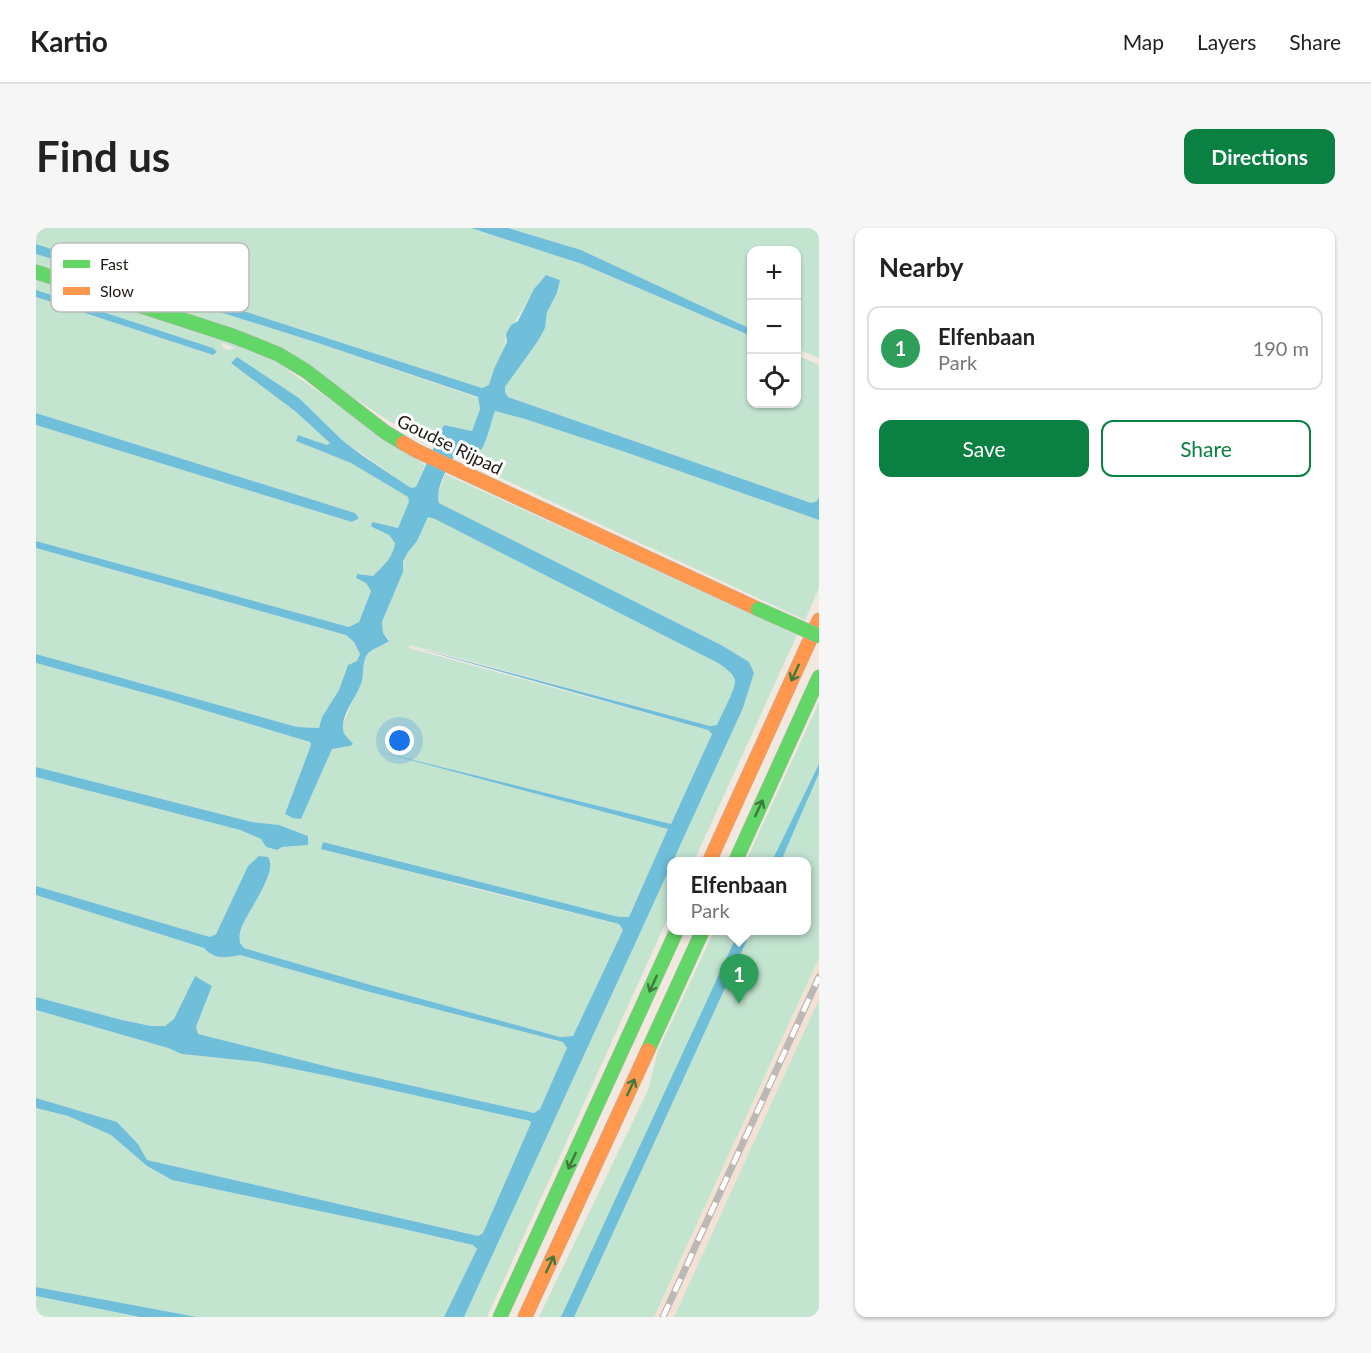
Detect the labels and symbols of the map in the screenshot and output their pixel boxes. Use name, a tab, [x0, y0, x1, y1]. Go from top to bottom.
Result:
legend	[51, 243, 249, 312]
text: Fast	[100, 254, 129, 273]
text: Slow	[100, 281, 134, 300]
street label: Goudse Rijpad	[394, 409, 506, 479]
one-way arrow	[788, 663, 800, 681]
your location	[385, 726, 414, 755]
one-way arrow	[753, 800, 765, 818]
pin: 1	[720, 954, 758, 1004]
one-way arrow	[647, 974, 658, 992]
one-way arrow	[626, 1078, 638, 1096]
one-way arrow	[566, 1152, 577, 1170]
one-way arrow	[544, 1255, 556, 1273]

